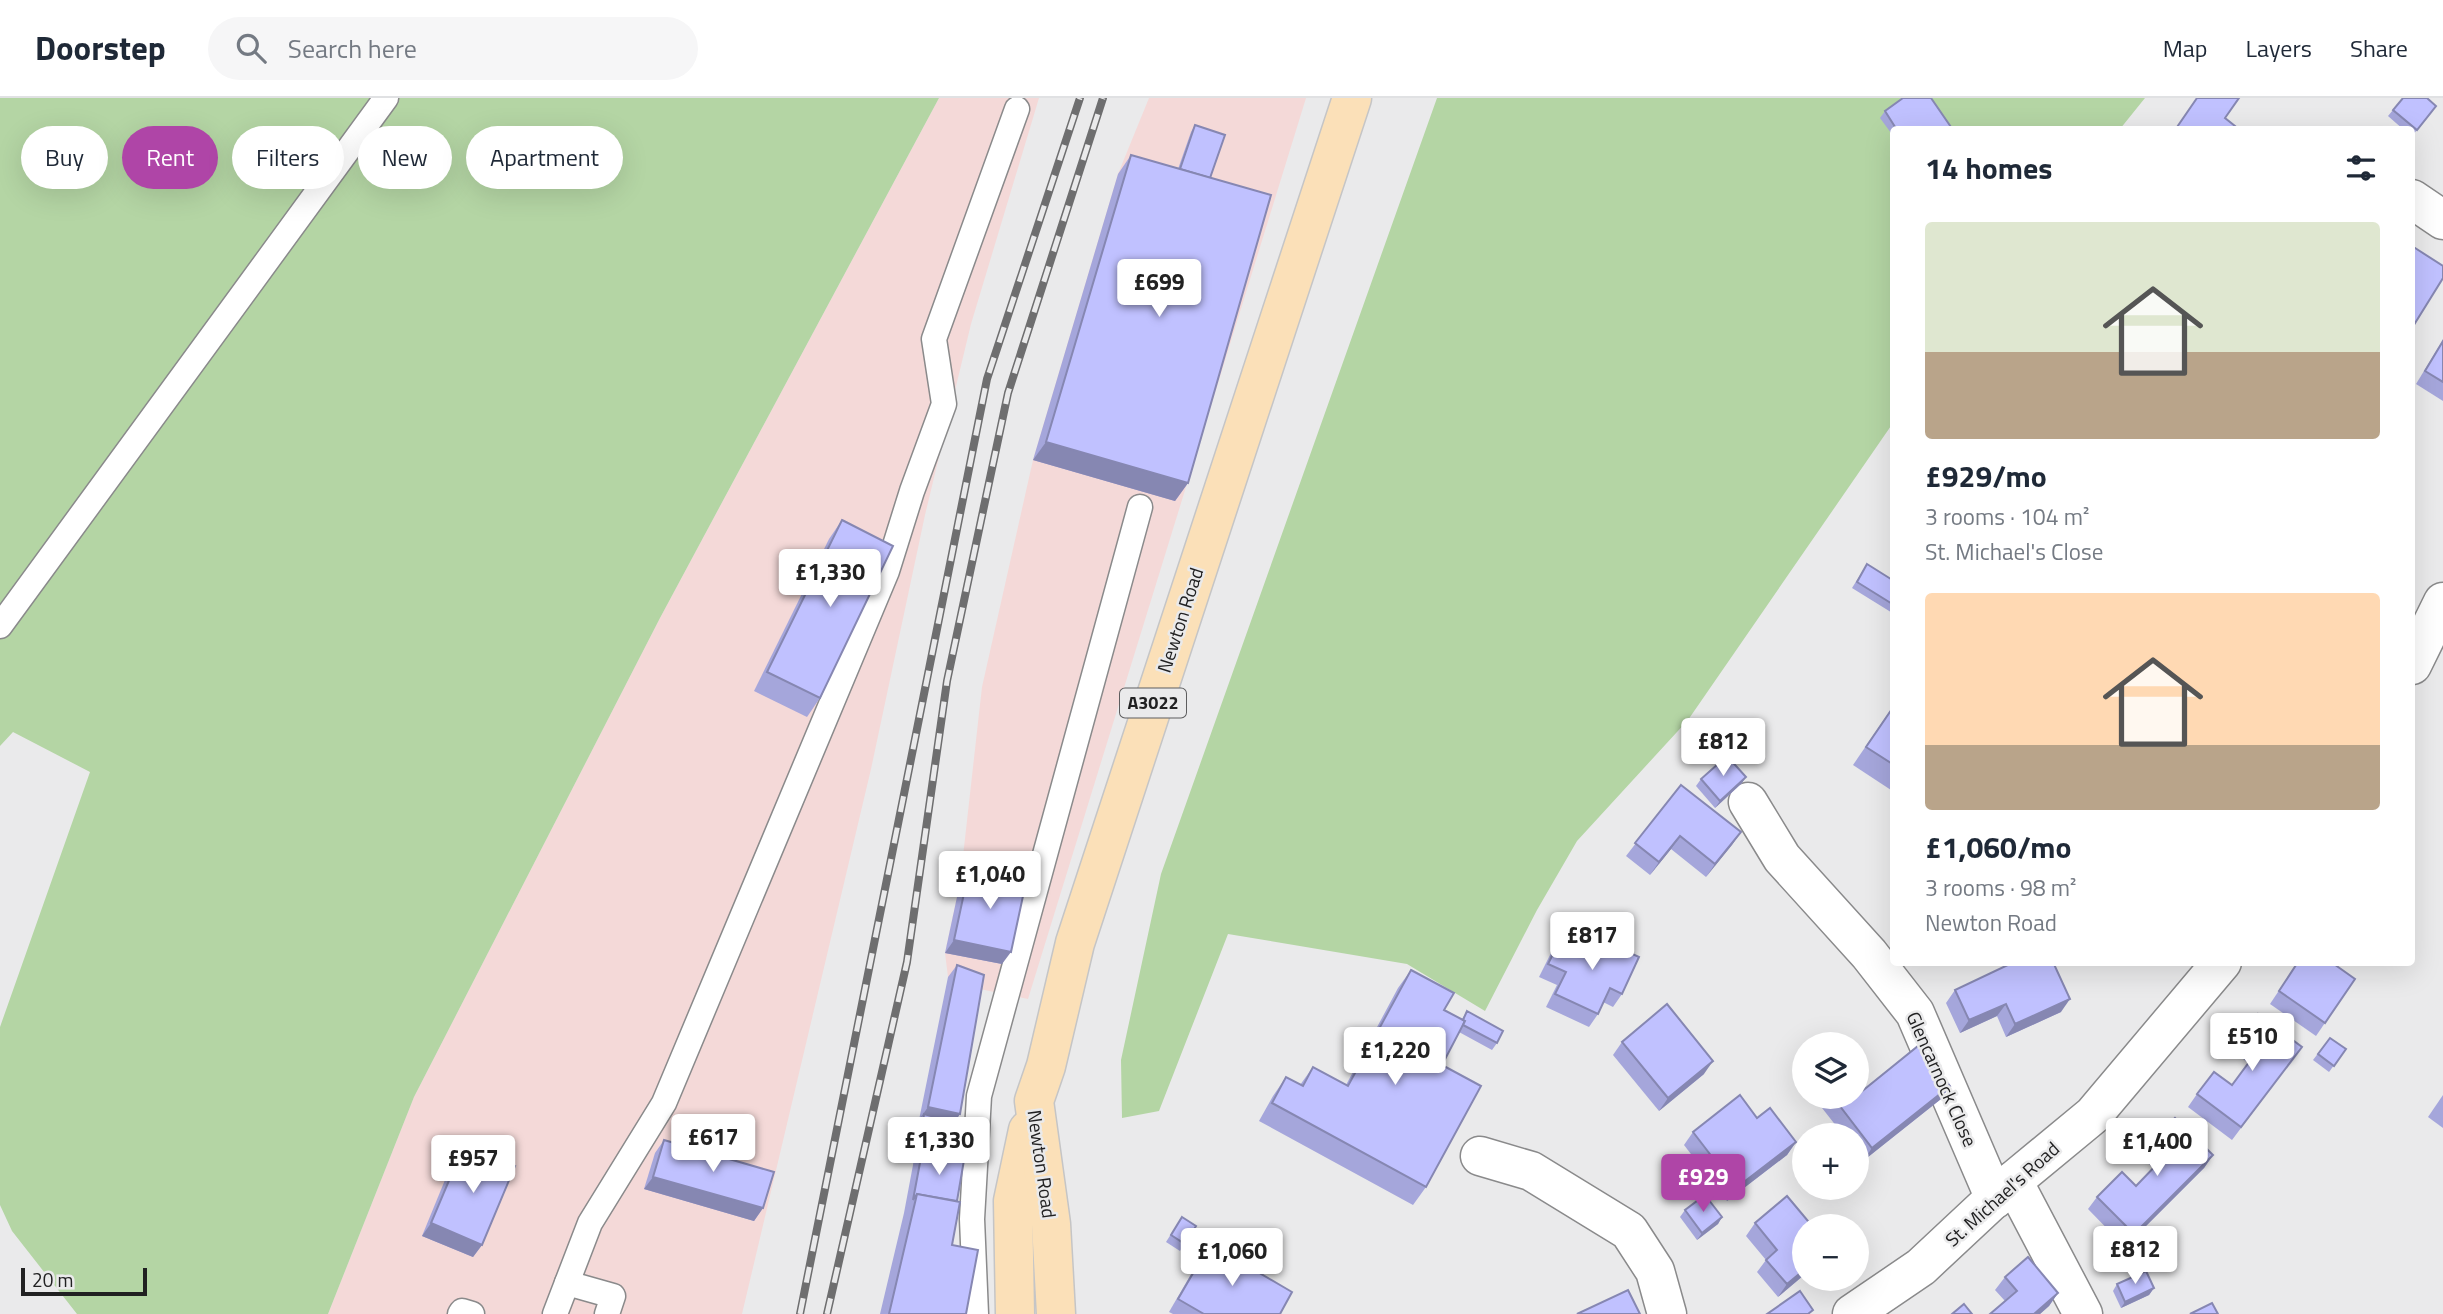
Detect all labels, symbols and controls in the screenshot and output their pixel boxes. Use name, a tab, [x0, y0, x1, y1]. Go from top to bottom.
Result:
search box	[208, 17, 698, 80]
text: Doorstep	[35, 23, 166, 73]
icon: search	[232, 29, 270, 67]
text: Search here	[288, 29, 417, 68]
text: Map	[2163, 30, 2208, 66]
text: Layers	[2246, 30, 2312, 66]
text: Share	[2350, 30, 2408, 66]
chip: Buy	[21, 126, 108, 189]
chip: Rent	[122, 126, 218, 189]
chip: Filters	[232, 126, 344, 189]
chip: New	[358, 126, 452, 189]
chip: Apartment	[466, 126, 623, 189]
text: 14 homes	[1925, 145, 2052, 191]
icon: filters	[2342, 149, 2380, 187]
pin: £699	[1118, 260, 1200, 319]
text: £699	[1133, 264, 1185, 299]
icon: home	[2090, 268, 2216, 394]
text: £929/mo	[1925, 453, 2047, 499]
text: 3 rooms · 104 m²	[1925, 499, 2089, 534]
text: St. Michael's Close	[1925, 534, 2103, 569]
pin: £1,330	[773, 550, 887, 609]
text: £1,330	[795, 554, 865, 589]
street label: Newton Road	[1149, 564, 1210, 676]
icon: home	[2090, 639, 2216, 765]
road number: A3022	[1120, 688, 1186, 718]
pin: £812	[1682, 718, 1764, 778]
text: £812	[1697, 723, 1749, 758]
text: £1,060/mo	[1925, 824, 2071, 870]
pin: £1,040	[933, 852, 1047, 911]
text: £1,040	[955, 856, 1025, 891]
text: 3 rooms · 98 m²	[1925, 870, 2076, 905]
text: Newton Road	[1925, 905, 2057, 940]
pin: £817	[1551, 912, 1633, 972]
text: £817	[1566, 917, 1618, 952]
street label: Glencarnock Close	[1900, 1007, 1985, 1151]
pin: £510	[2211, 1014, 2293, 1073]
text: £510	[2226, 1018, 2278, 1053]
pin: £1,220	[1338, 1028, 1452, 1087]
text: £1,220	[1360, 1032, 1430, 1067]
map controls	[1792, 1032, 1869, 1291]
button: layers	[1792, 1032, 1869, 1109]
street label: Newton Road	[1021, 1108, 1064, 1220]
pin: £617	[672, 1114, 754, 1174]
pin: £1,330	[882, 1118, 996, 1177]
pin: £1,400	[2100, 1118, 2214, 1178]
text: £617	[687, 1119, 739, 1154]
text: £1,330	[904, 1122, 974, 1157]
button: +	[1792, 1123, 1869, 1200]
text: £1,400	[2122, 1123, 2192, 1158]
street label: St. Michael's Road	[1938, 1134, 2065, 1253]
pin: £957	[432, 1136, 514, 1195]
text: £957	[447, 1140, 499, 1175]
pin: £929	[1662, 1154, 1744, 1214]
text: £929	[1677, 1159, 1729, 1194]
button: −	[1792, 1214, 1869, 1291]
pin: £812	[2094, 1226, 2176, 1286]
pin: £1,060	[1175, 1228, 1289, 1288]
text: £812	[2109, 1231, 2161, 1266]
text: £1,060	[1197, 1233, 1267, 1268]
scale bar	[21, 1265, 147, 1297]
text: 20 m	[32, 1265, 73, 1294]

